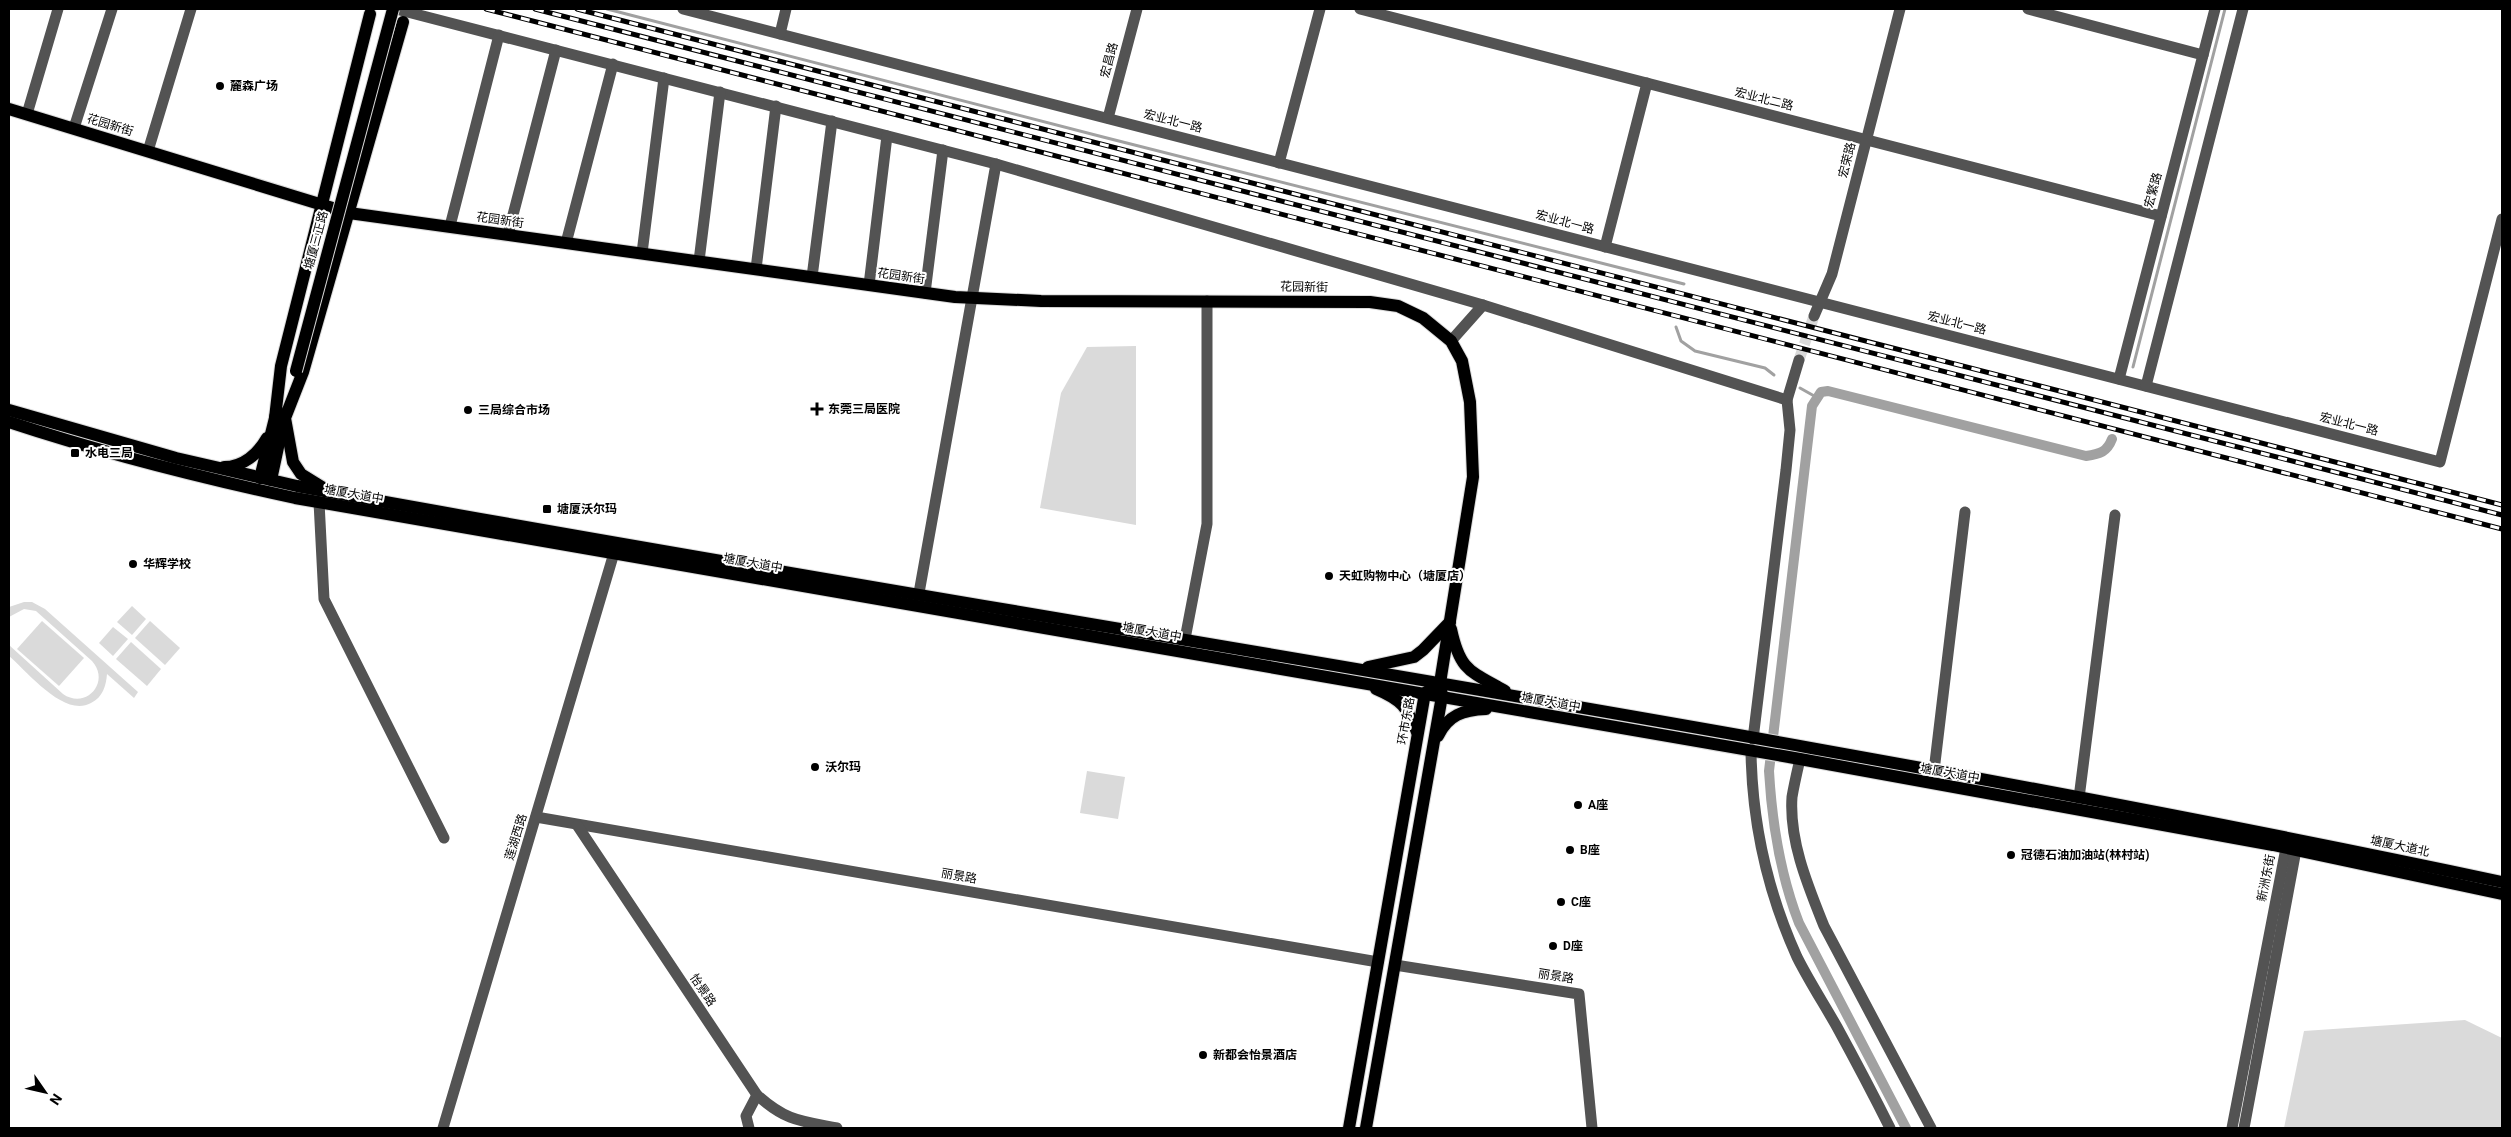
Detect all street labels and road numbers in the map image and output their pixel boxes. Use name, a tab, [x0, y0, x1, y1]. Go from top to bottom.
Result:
street label: 宏昌路	[1098, 41, 1120, 79]
street label: 宏业北二路	[1733, 85, 1795, 113]
street label: 宏业北一路	[1142, 107, 1204, 135]
street label: 花园新街	[85, 111, 135, 139]
street label: 宏荣路	[1836, 141, 1858, 179]
street label: 宏繁路	[2142, 171, 2164, 209]
street label: 宏业北一路	[1534, 207, 1596, 237]
street label: 塘厦三正路	[301, 209, 331, 271]
street label: 花园新街	[475, 210, 525, 230]
street label: 花园新街	[876, 266, 926, 286]
street label: 花园新街	[1280, 280, 1328, 294]
street label: 宏业北一路	[1926, 309, 1988, 337]
street label: 宏业北一路	[2318, 410, 2380, 438]
street label: 塘厦大道中	[323, 482, 385, 506]
street label: 塘厦大道中	[722, 551, 784, 575]
street label: 塘厦大道中	[1121, 620, 1183, 644]
street label: 塘厦大道中	[1520, 690, 1582, 714]
street label: 环市东路	[1395, 696, 1417, 746]
street label: 塘厦大道中	[1919, 761, 1981, 785]
street label: 莲湖西路	[502, 812, 530, 862]
street label: 塘厦大道北	[2369, 833, 2431, 859]
street label: 新洲东街	[2255, 853, 2277, 903]
street label: 丽景路	[940, 866, 978, 886]
street label: 丽景路	[1537, 966, 1575, 986]
street label: 怡景路	[687, 971, 719, 1009]

